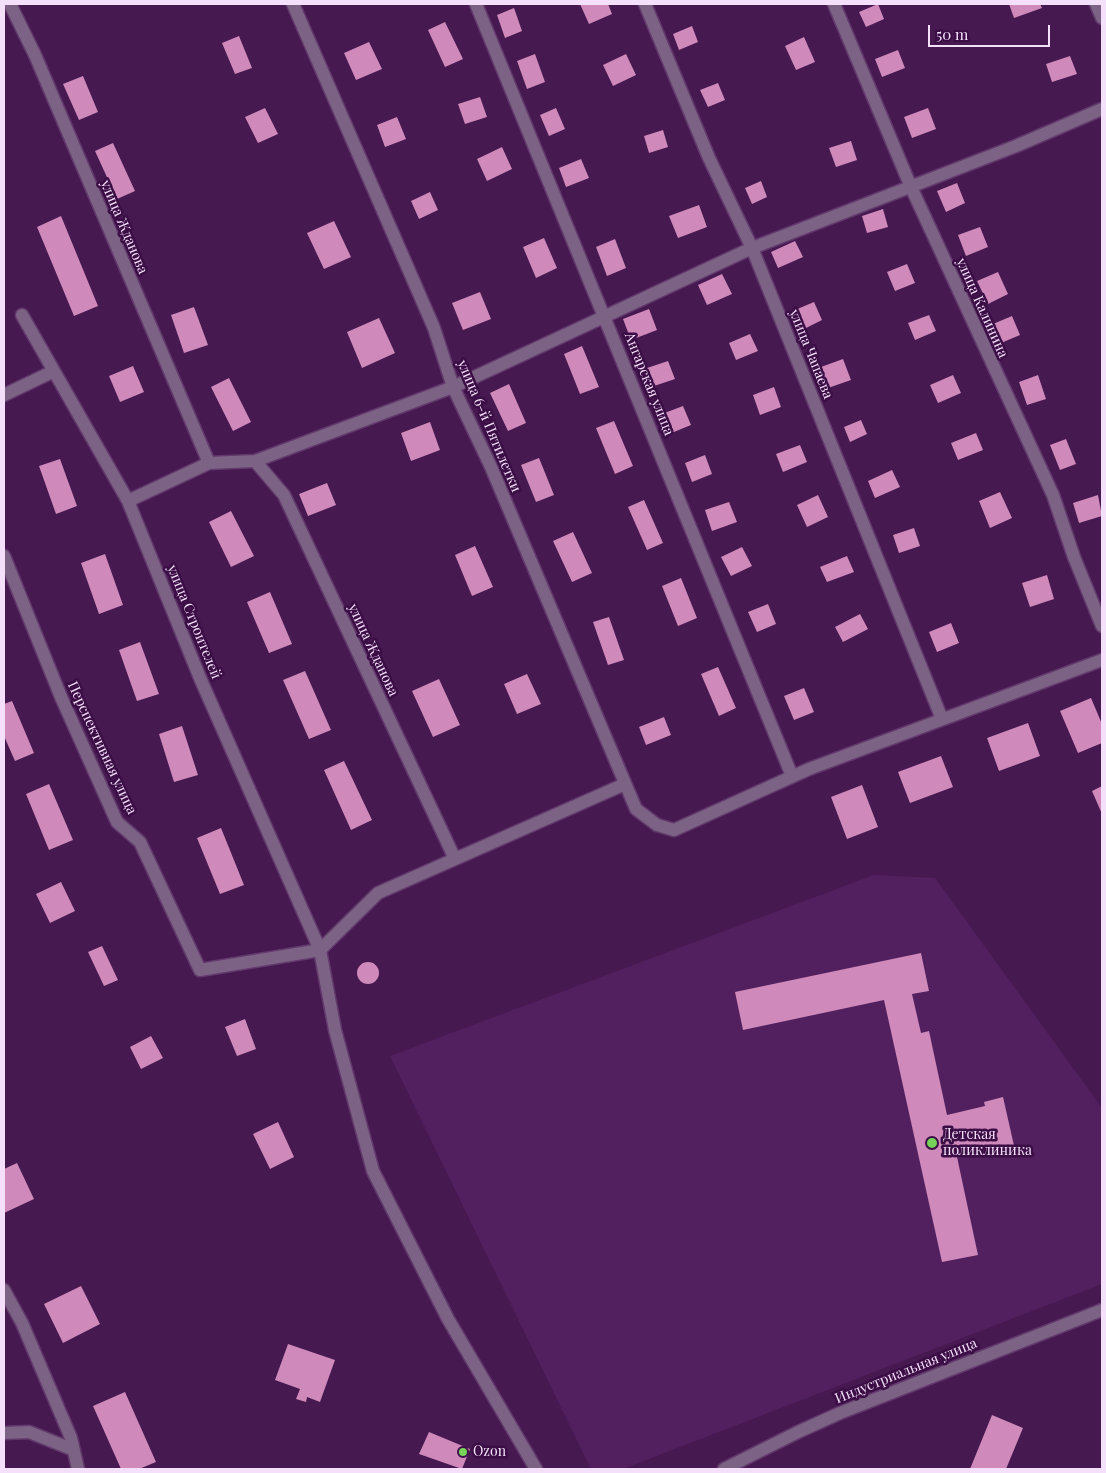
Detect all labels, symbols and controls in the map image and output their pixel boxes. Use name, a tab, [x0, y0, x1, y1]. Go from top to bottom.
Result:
scale bar	[931, 15, 1054, 47]
text: 50 m	[936, 24, 968, 44]
street label: улица Жданова	[97, 178, 151, 276]
street label: улица Калинина	[953, 256, 1011, 360]
street label: улица Чапаева	[785, 307, 837, 401]
street label: Ангарская улица	[621, 330, 677, 438]
street label: улица 6-й Пятилетки	[454, 357, 524, 495]
street label: улица Строителей	[163, 563, 225, 681]
street label: улица Жданова	[344, 601, 402, 699]
street label: Перспективная улица	[64, 679, 140, 817]
place label: Детская поликлиника	[943, 1127, 1032, 1160]
marker: Детская поликлиника	[925, 1136, 939, 1150]
street label: Индустриальная улица	[833, 1335, 979, 1407]
place label: Ozon	[473, 1444, 506, 1460]
marker: Ozon	[457, 1446, 469, 1458]

